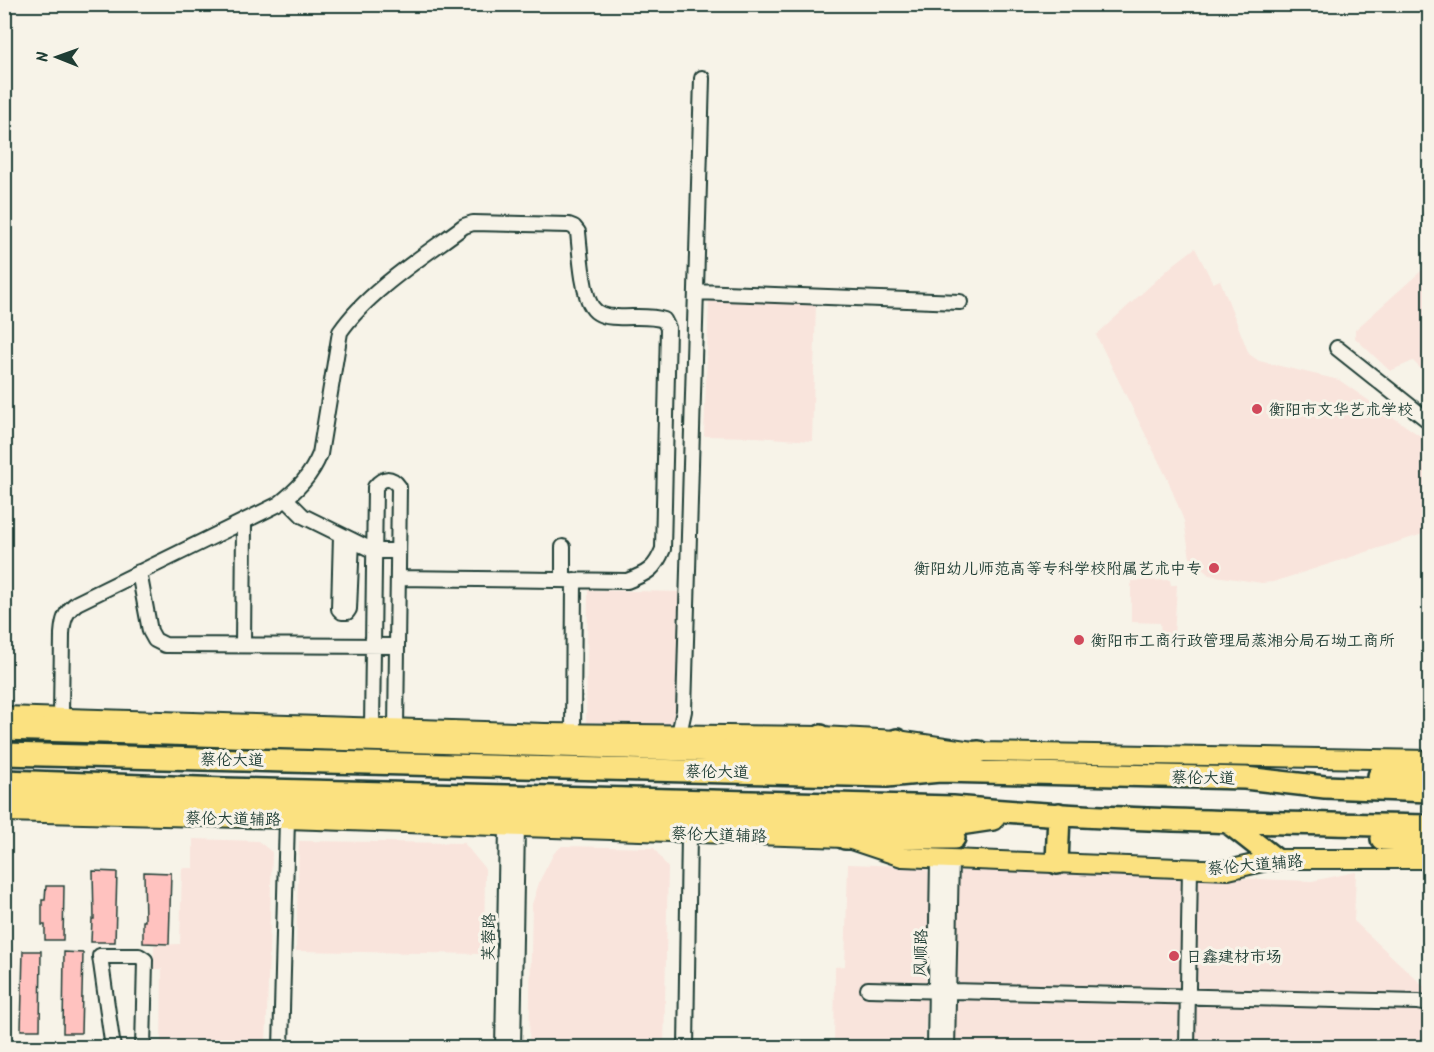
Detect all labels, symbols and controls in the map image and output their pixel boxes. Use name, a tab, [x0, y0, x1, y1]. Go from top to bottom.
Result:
north arrow	[27, 27, 87, 87]
text: N	[31, 51, 56, 62]
place label: 衡阳市文华艺术学校	[1269, 398, 1413, 423]
marker: 衡阳市文华艺术学校	[1250, 402, 1264, 416]
place label: 衡阳幼儿师范高等专科学校附属艺术中专	[914, 557, 1202, 582]
marker: 衡阳幼儿师范高等专科学校附属艺术中专	[1207, 561, 1221, 575]
place label: 衡阳市工商行政管理局蒸湘分局石坳工商所	[1091, 629, 1395, 654]
marker: 衡阳市工商行政管理局蒸湘分局石坳工商所	[1072, 633, 1086, 647]
street label: 蔡伦大道	[200, 747, 264, 774]
street label: 蔡伦大道	[685, 759, 749, 786]
street label: 蔡伦大道	[1171, 765, 1235, 792]
street label: 蔡伦大道辅路	[185, 806, 281, 833]
street label: 蔡伦大道辅路	[671, 821, 767, 850]
street label: 蔡伦大道辅路	[1206, 849, 1304, 882]
street label: 芙蓉路	[477, 913, 502, 961]
street label: 风顺路	[909, 929, 934, 977]
place label: 日鑫建材市场	[1186, 945, 1282, 970]
marker: 日鑫建材市场	[1167, 949, 1181, 963]

